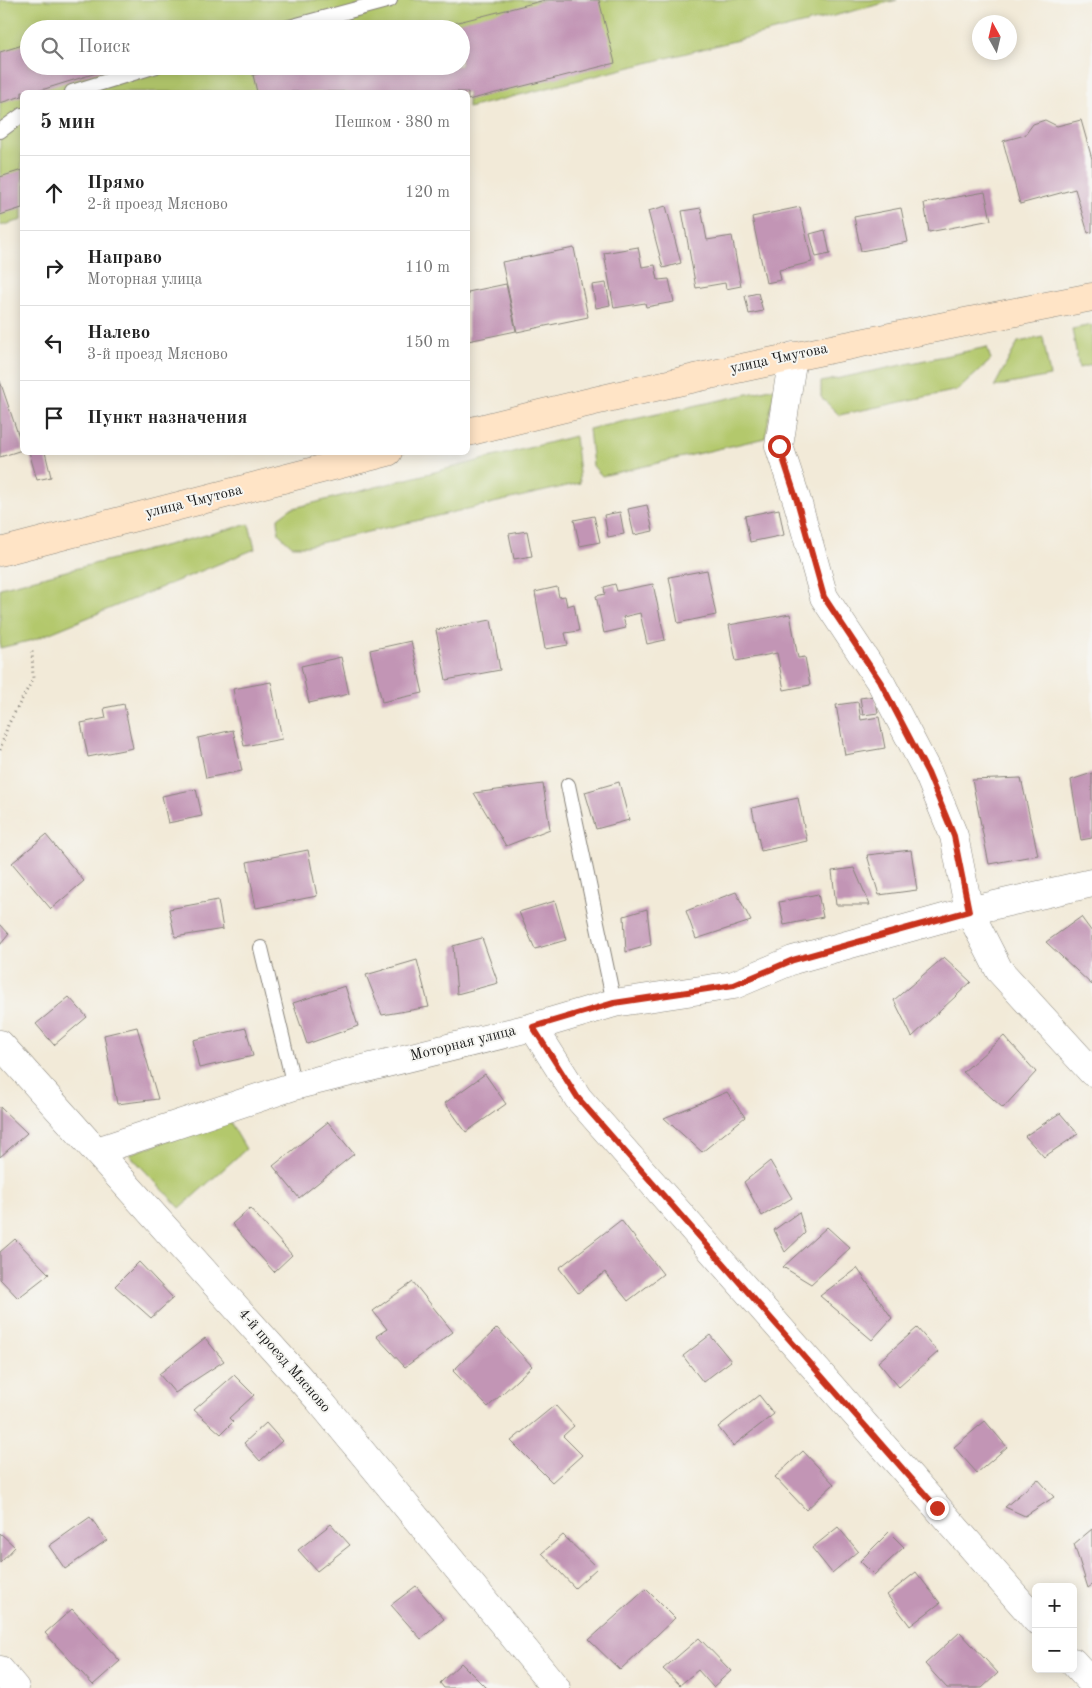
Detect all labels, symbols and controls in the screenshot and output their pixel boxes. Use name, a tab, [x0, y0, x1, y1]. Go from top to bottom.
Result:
north arrow	[972, 15, 1017, 60]
search box	[20, 20, 470, 75]
icon: search	[38, 34, 66, 62]
text: Поиск	[78, 38, 130, 57]
text: 5 мин	[40, 112, 95, 133]
text: Пешком · 380 m	[334, 115, 450, 131]
text: Прямо	[87, 174, 145, 193]
icon: ahead	[40, 179, 68, 207]
text: 120 m	[405, 185, 450, 201]
text: 2-й проезд Мясново	[87, 197, 228, 213]
text: Направо	[87, 249, 162, 268]
icon: right	[40, 254, 68, 282]
text: 110 m	[405, 260, 450, 276]
text: Моторная улица	[87, 272, 203, 288]
text: Налево	[87, 324, 150, 343]
icon: left	[40, 329, 68, 357]
text: 150 m	[405, 335, 450, 351]
street label: улица Чмутова	[729, 341, 830, 377]
text: 3-й проезд Мясново	[87, 347, 228, 363]
icon: arrive	[40, 404, 68, 432]
text: Пункт назначения	[87, 409, 247, 428]
route start	[768, 435, 791, 458]
street label: улица Чмутова	[144, 483, 245, 521]
street label: Моторная улица	[409, 1023, 518, 1064]
street label: 4-й проезд Мясново	[235, 1306, 333, 1416]
route end	[926, 1497, 949, 1520]
map controls	[1032, 1583, 1077, 1673]
button: +	[1032, 1583, 1077, 1628]
button: −	[1032, 1628, 1077, 1673]

